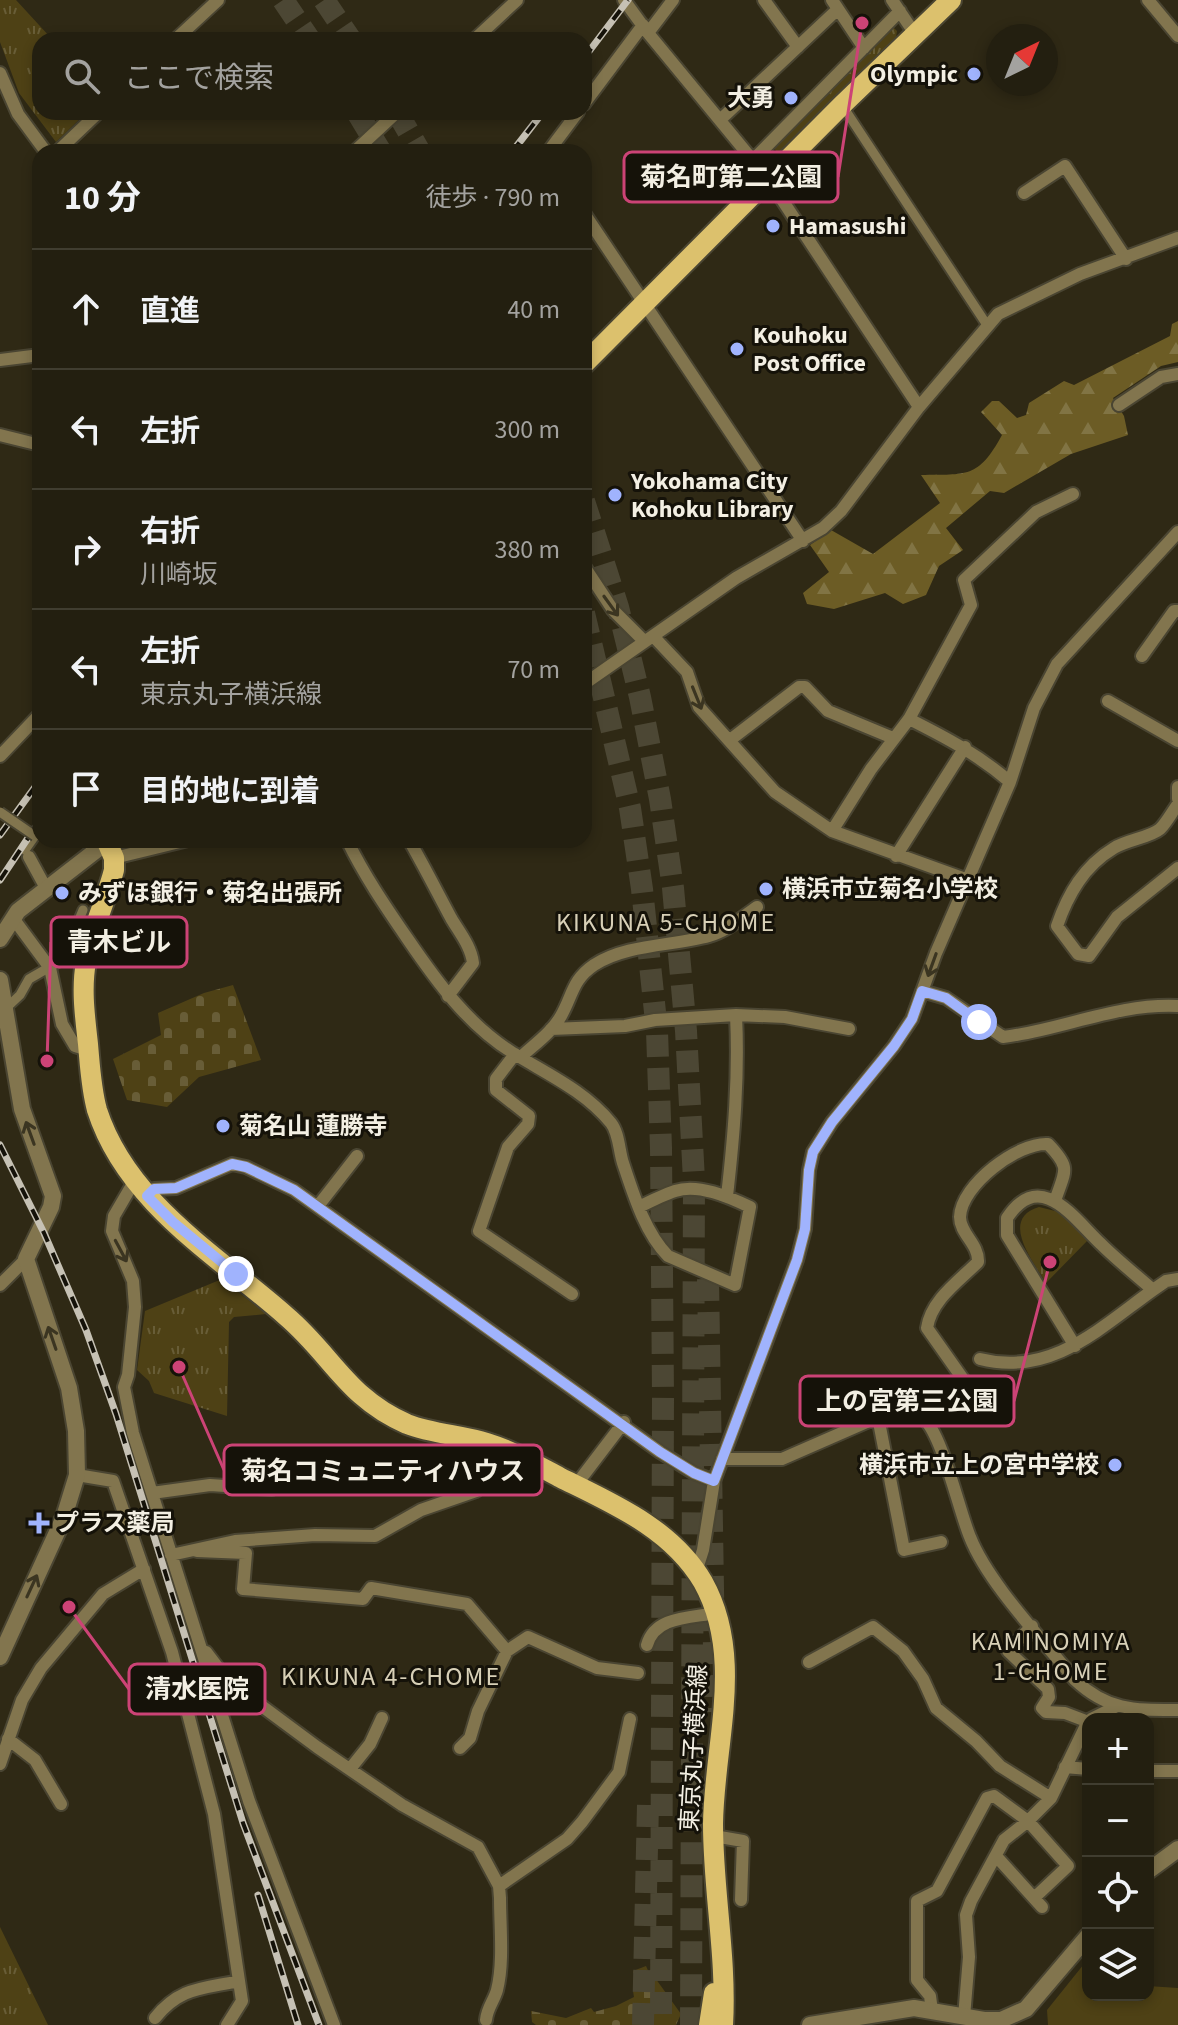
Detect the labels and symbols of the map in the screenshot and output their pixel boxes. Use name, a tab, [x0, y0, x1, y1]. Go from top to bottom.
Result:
north arrow	[986, 24, 1058, 96]
place label: Olympic	[870, 57, 958, 92]
marker: Olympic	[965, 65, 983, 83]
place label: 大勇	[727, 81, 775, 116]
marker: 大勇	[782, 89, 800, 107]
callout: 菊名町第二公園	[624, 152, 838, 202]
text: 菊名町第二公園	[640, 159, 822, 196]
place label: Hamasushi	[789, 209, 906, 244]
marker: Hamasushi	[764, 217, 782, 235]
place label: Kouhoku Post Office	[753, 318, 866, 381]
marker: Kouhoku Post Office	[728, 340, 746, 358]
place label: Yokohama City Kohoku Library	[630, 464, 794, 527]
marker: Yokohama City Kohoku Library	[606, 486, 624, 504]
one-way arrow	[603, 595, 619, 617]
one-way arrow	[691, 685, 705, 710]
place label: 横浜市立菊名小学校	[782, 872, 998, 907]
place label: みずほ銀行・菊名出張所	[78, 876, 342, 911]
marker: 横浜市立菊名小学校	[757, 880, 775, 898]
marker: みずほ銀行・菊名出張所	[53, 884, 71, 902]
district label: KIKUNA 5-CHOME	[556, 904, 776, 941]
callout: 青木ビル	[51, 917, 187, 967]
text: 青木ビル	[67, 924, 171, 961]
one-way arrow	[924, 952, 938, 976]
route start	[961, 1004, 997, 1040]
place label: 菊名山 蓮勝寺	[239, 1109, 388, 1144]
marker: 菊名山 蓮勝寺	[214, 1117, 232, 1135]
one-way arrow	[22, 1121, 36, 1146]
one-way arrow	[113, 1238, 129, 1262]
route end	[218, 1256, 254, 1292]
one-way arrow	[44, 1326, 59, 1351]
callout: 上の宮第三公園	[800, 1376, 1014, 1426]
text: 上の宮第三公園	[816, 1383, 998, 1420]
callout: 菊名コミュニティハウス	[224, 1445, 542, 1495]
place label: 横浜市立上の宮中学校	[859, 1448, 1099, 1483]
text: 菊名コミュニティハウス	[241, 1453, 525, 1490]
marker: 横浜市立上の宮中学校	[1106, 1456, 1124, 1474]
place label: プラス薬局	[55, 1506, 175, 1541]
marker: プラス薬局	[30, 1514, 48, 1532]
one-way arrow	[25, 1574, 40, 1598]
district label: KAMINOMIYA 1-CHOME	[971, 1623, 1131, 1690]
district label: KIKUNA 4-CHOME	[281, 1658, 501, 1695]
street label: 東京丸子横浜線	[672, 1663, 716, 1833]
callout: 清水医院	[129, 1664, 265, 1714]
text: 清水医院	[145, 1671, 249, 1708]

